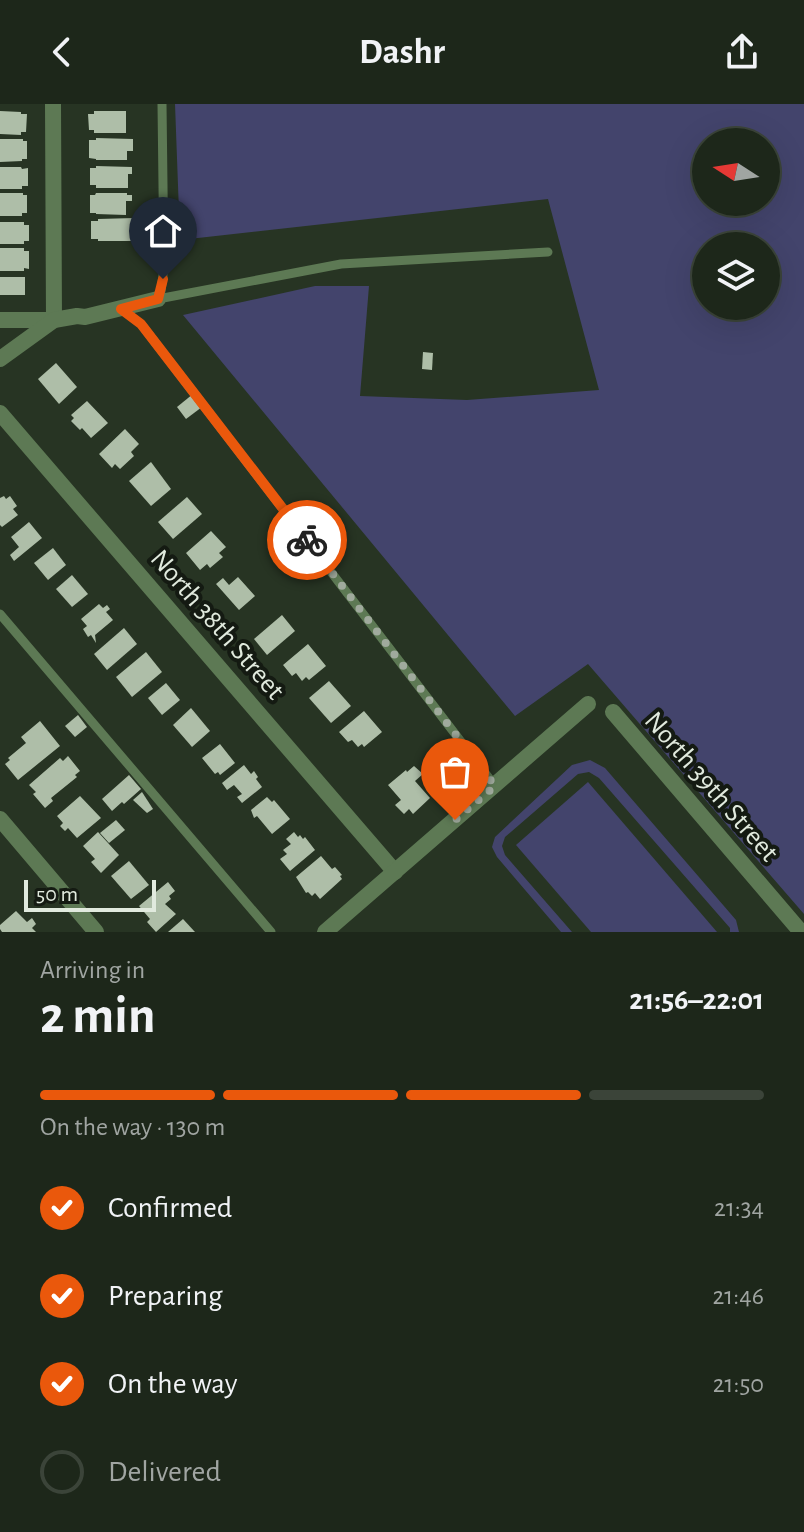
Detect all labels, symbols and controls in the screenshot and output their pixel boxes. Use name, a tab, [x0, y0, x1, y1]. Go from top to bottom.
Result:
icon: back	[40, 30, 84, 74]
icon: share	[720, 30, 764, 74]
text: Dashr	[359, 34, 445, 70]
north arrow	[692, 128, 780, 216]
map controls	[692, 128, 780, 320]
pin	[129, 197, 197, 279]
icon: home	[141, 209, 185, 253]
button: layers	[692, 232, 780, 320]
courier	[267, 500, 347, 580]
icon: bike	[285, 518, 329, 562]
street label: North 38th Street	[145, 545, 289, 705]
street label: North 39th Street	[639, 707, 783, 867]
pin	[421, 738, 489, 820]
icon: bag	[433, 750, 477, 794]
scale bar	[24, 876, 156, 912]
text: 50 m	[36, 883, 78, 905]
text: Arriving in	[40, 957, 145, 983]
text: 21:56–22:01	[629, 985, 764, 1015]
text: 2 min	[40, 990, 155, 1042]
text: On the way · 130 m	[40, 1114, 225, 1140]
icon: check	[40, 1186, 84, 1230]
text: Confirmed	[108, 1193, 232, 1223]
text: 21:34	[714, 1195, 764, 1221]
icon: check	[40, 1274, 84, 1318]
text: Preparing	[108, 1281, 223, 1311]
text: 21:46	[713, 1283, 764, 1309]
icon: check	[40, 1362, 84, 1406]
text: On the way	[108, 1369, 237, 1399]
text: 21:50	[713, 1371, 764, 1397]
text: Delivered	[108, 1457, 221, 1487]

